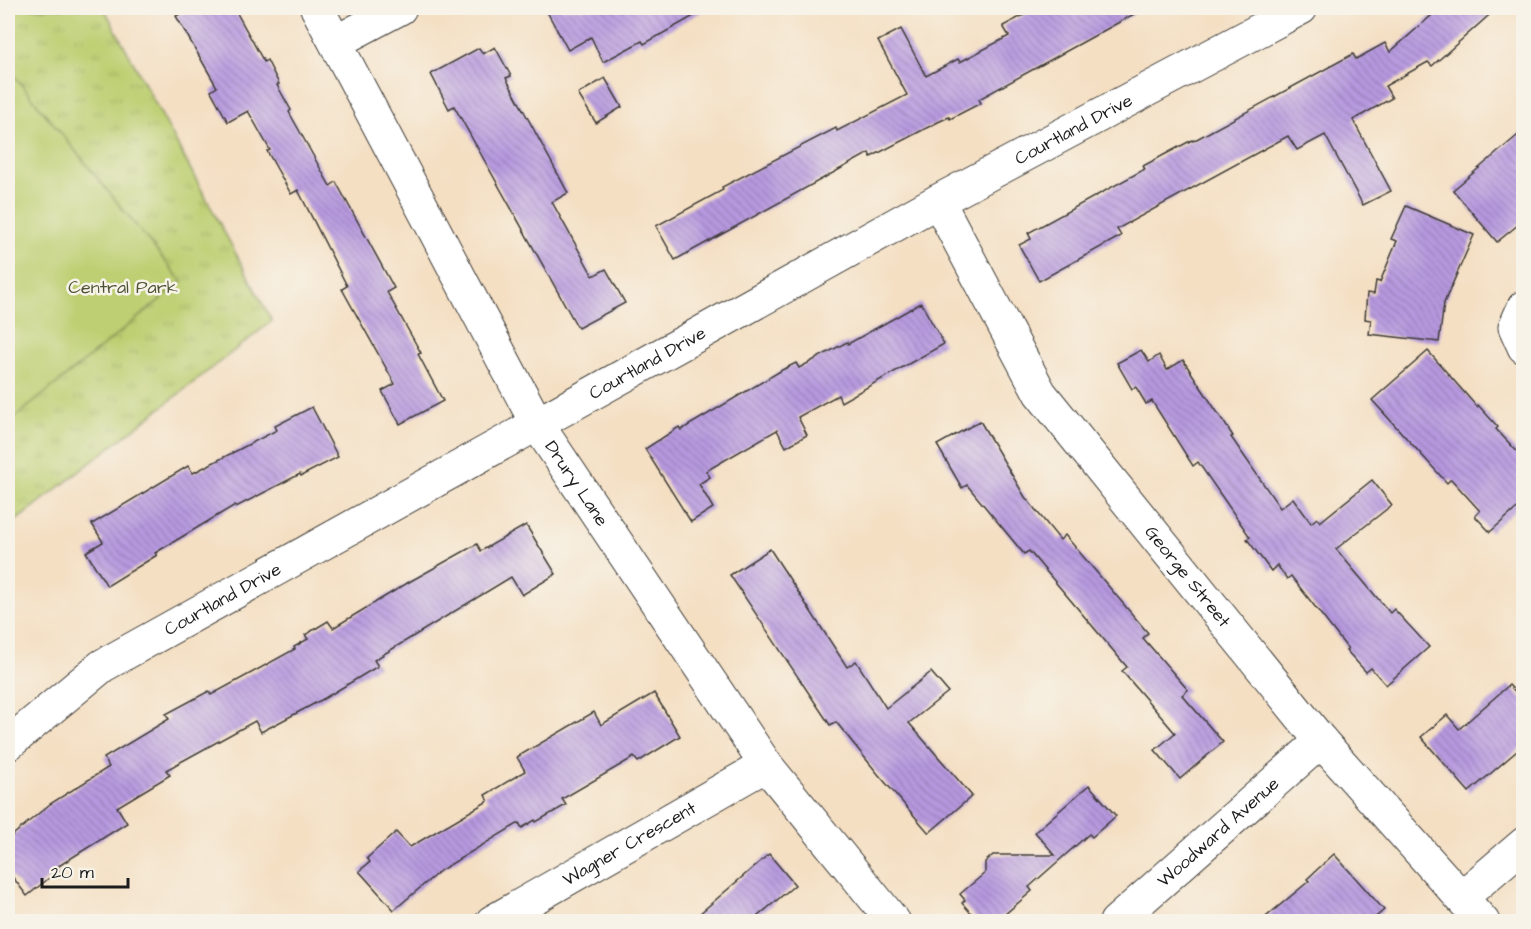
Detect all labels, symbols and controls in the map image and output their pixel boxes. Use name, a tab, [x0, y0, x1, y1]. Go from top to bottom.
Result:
street label: Courtland Drive	[1010, 88, 1137, 171]
park label: Central Park	[68, 275, 178, 300]
street label: Courtland Drive	[584, 321, 711, 406]
street label: Drury Lane	[539, 436, 614, 531]
street label: George Street	[1139, 520, 1237, 633]
street label: Courtland Drive	[160, 557, 286, 642]
street label: Woodward Avenue	[1152, 772, 1285, 893]
street label: Wagner Crescent	[558, 795, 701, 892]
scale bar	[42, 851, 128, 889]
text: 20 m	[51, 860, 94, 885]

